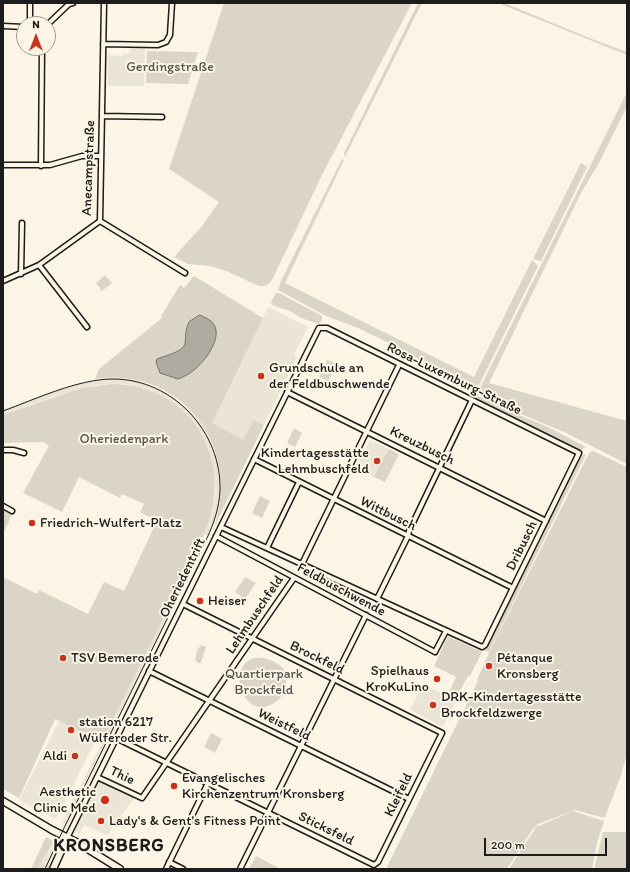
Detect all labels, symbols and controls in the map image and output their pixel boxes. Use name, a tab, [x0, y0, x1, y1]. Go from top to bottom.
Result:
north arrow	[16, 16, 56, 56]
text: N	[32, 18, 40, 31]
park label: Gerdingstraße	[126, 59, 214, 75]
street label: Anecampstraße	[79, 120, 99, 216]
street label: Rosa-Luxemburg-Straße	[384, 339, 524, 419]
place label: Grundschule an der Feldbuschwende	[269, 360, 390, 392]
marker: Grundschule an der Feldbuschwende	[256, 371, 266, 381]
street label: Kreuzbusch	[387, 423, 457, 469]
park label: Oheriedenpark	[80, 431, 168, 447]
place label: Kindertagesstätte Lehmbuschfeld	[261, 445, 369, 478]
marker: Kindertagesstätte Lehmbuschfeld	[372, 456, 382, 466]
street label: Wittbusch	[357, 493, 419, 535]
place label: Friedrich-Wulfert-Platz	[40, 515, 182, 531]
marker: Friedrich-Wulfert-Platz	[27, 518, 37, 528]
street label: Dribusch	[503, 518, 541, 574]
street label: Oheriedentrift	[156, 535, 210, 621]
street label: Feldbuschwende	[294, 560, 388, 620]
street label: Lehmbuschfeld	[223, 573, 287, 657]
place label: Heiser	[208, 593, 246, 609]
marker: Heiser	[195, 596, 205, 606]
street label: Brockfeld	[287, 638, 347, 678]
place label: TSV Bemerode	[71, 650, 159, 666]
place label: Pétanque Kronsberg	[497, 650, 559, 682]
marker: TSV Bemerode	[58, 653, 68, 663]
marker: Pétanque Kronsberg	[484, 661, 494, 671]
place label: Spielhaus KroKuLino	[366, 663, 429, 696]
park label: Quartierpark Brockfeld	[225, 666, 303, 698]
marker: Spielhaus KroKuLino	[432, 674, 442, 684]
place label: DRK-Kindertagesstätte Brockfeldzwerge	[441, 689, 582, 722]
marker: DRK-Kindertagesstätte Brockfeldzwerge	[428, 700, 438, 710]
street label: Weistfeld	[255, 705, 313, 745]
place label: station 6217 Wülferoder Str.	[79, 714, 172, 746]
marker: station 6217 Wülferoder Str.	[66, 725, 76, 735]
place label: Aldi	[43, 748, 67, 764]
marker: Aldi	[70, 751, 80, 761]
street label: Thie	[107, 763, 137, 789]
place label: Evangelisches Kirchenzentrum Kronsberg	[182, 770, 344, 802]
street label: Kleifeld	[381, 770, 417, 820]
marker: Evangelisches Kirchenzentrum Kronsberg	[169, 781, 179, 791]
place label: Aesthetic Clinic Med	[33, 784, 96, 816]
marker: Aesthetic Clinic Med	[99, 794, 111, 806]
street label: Sticksfeld	[295, 808, 357, 850]
place label: Lady's & Gent's Fitness Point	[109, 813, 281, 829]
marker: Lady's & Gent's Fitness Point	[96, 816, 106, 826]
scale bar	[486, 830, 609, 856]
district label: KRONSBERG	[53, 835, 165, 857]
text: 200 m	[491, 838, 525, 852]

